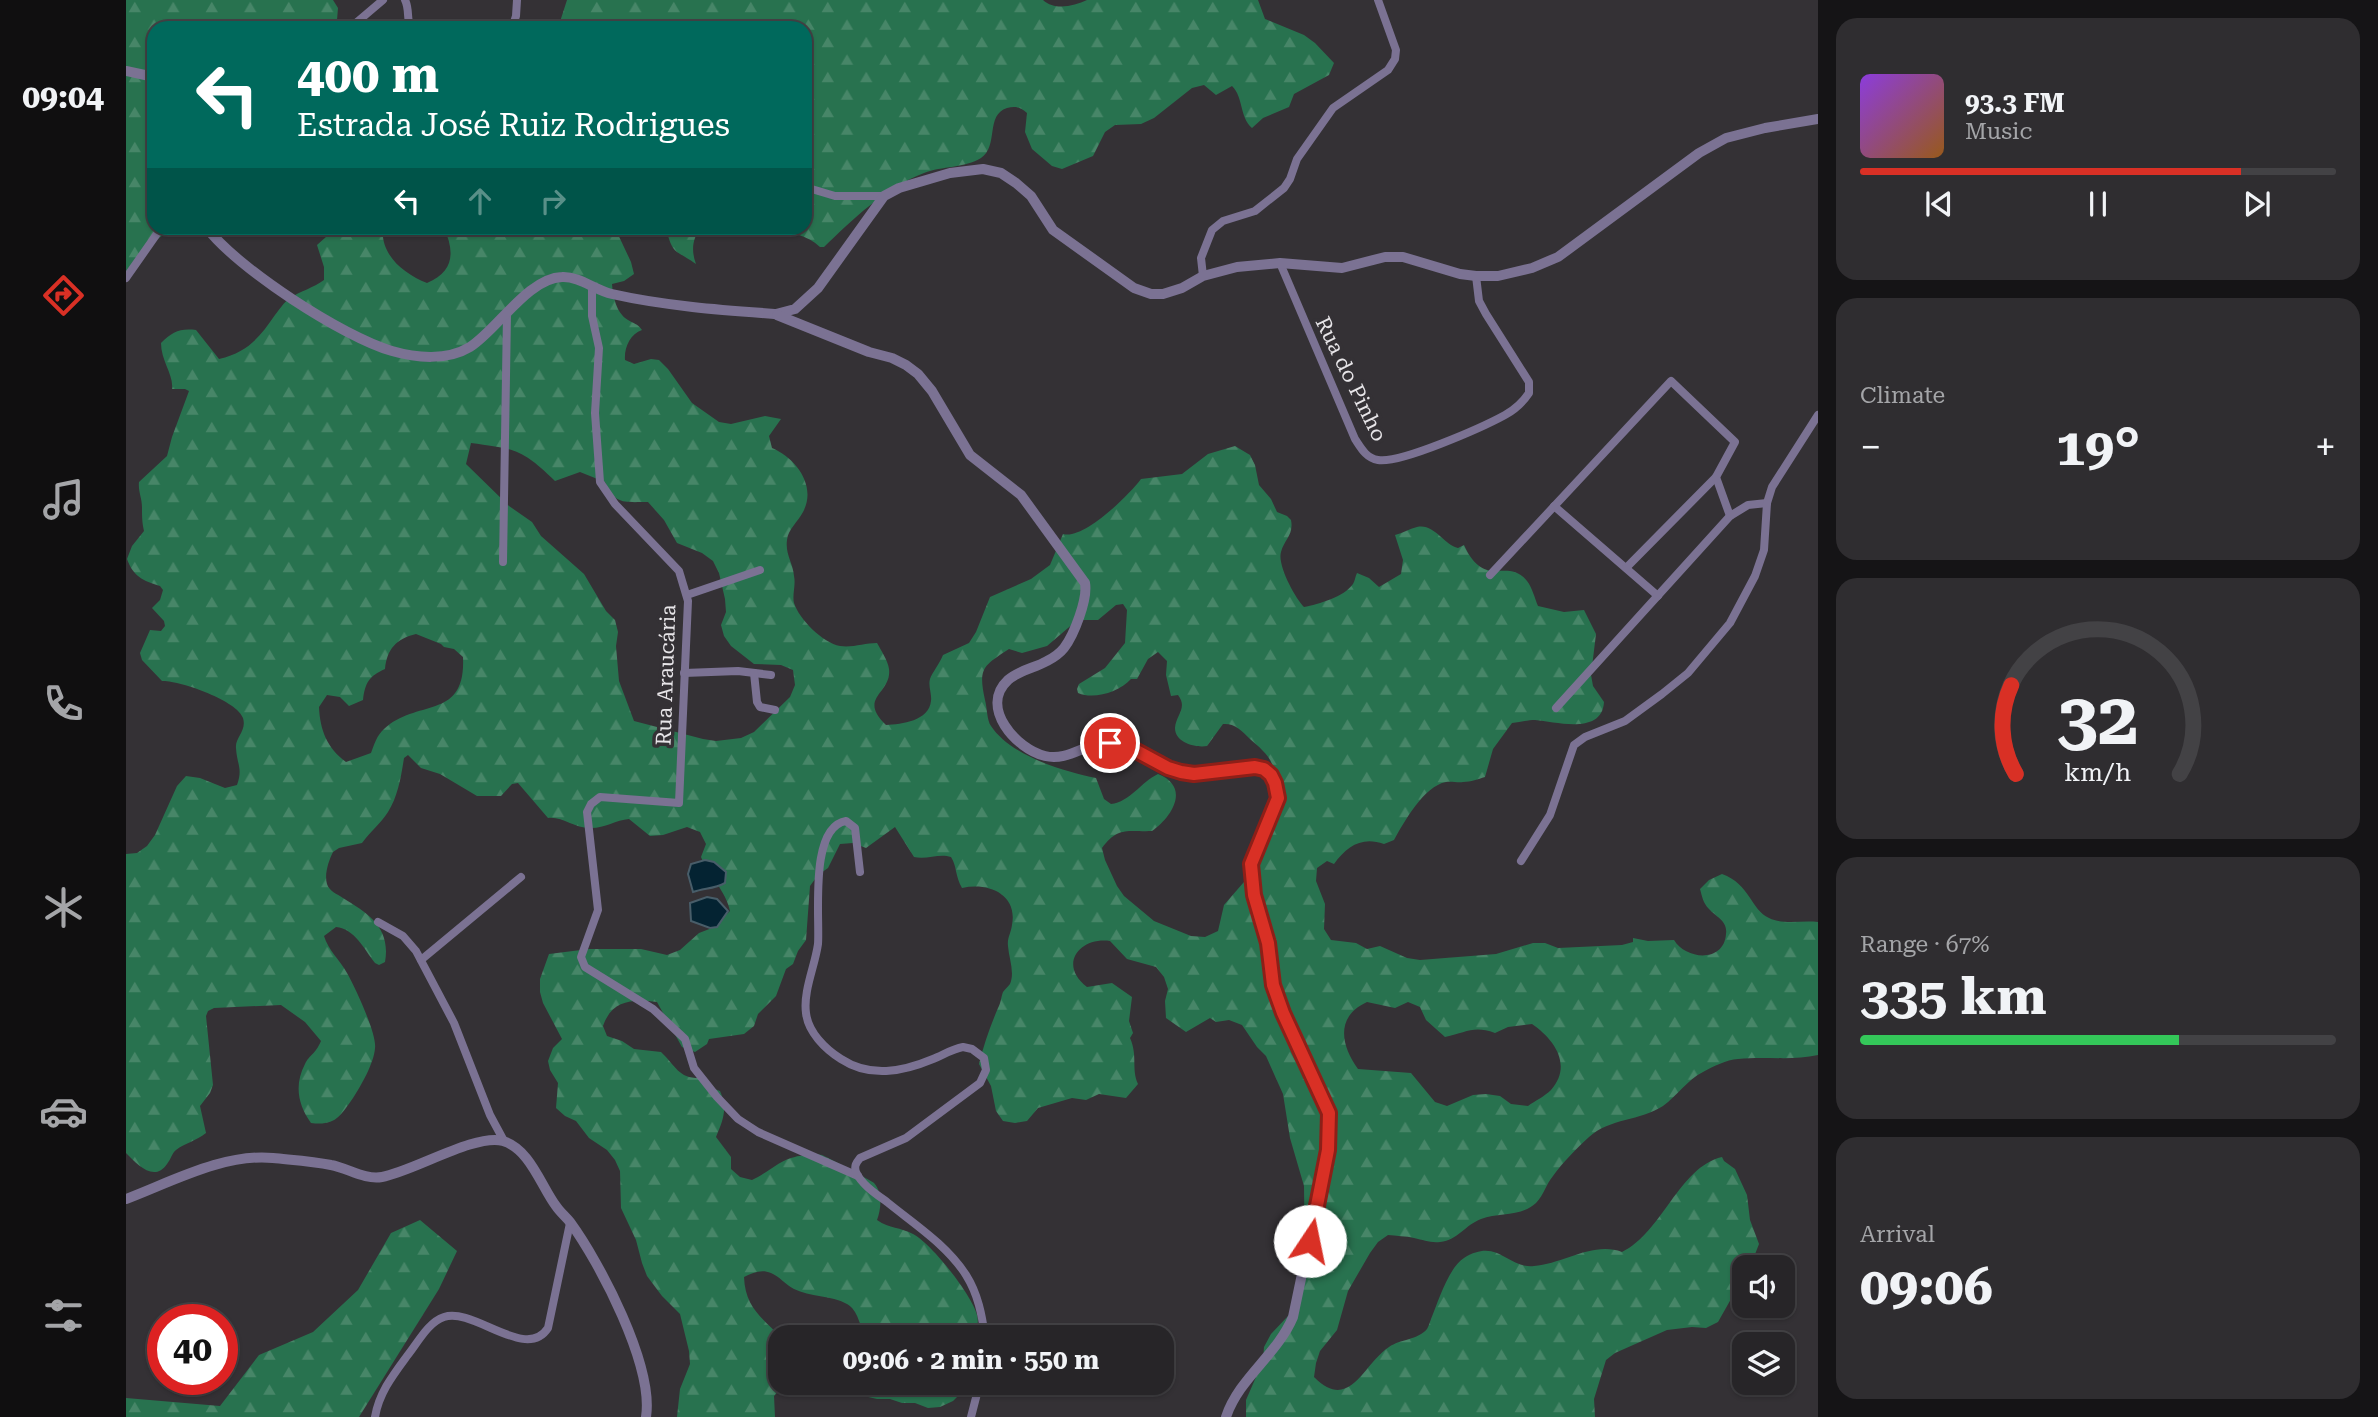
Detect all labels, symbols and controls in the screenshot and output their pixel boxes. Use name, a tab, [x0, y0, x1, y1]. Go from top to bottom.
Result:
text: 400 m	[297, 47, 439, 104]
icon: left	[182, 49, 273, 140]
text: 09:04	[22, 78, 104, 116]
text: 93.3 FM	[1965, 88, 2065, 118]
text: Estrada José Ruiz Rodrigues	[297, 106, 730, 144]
text: Music	[1965, 118, 2032, 145]
icon: left	[388, 182, 426, 220]
icon: ahead	[461, 182, 499, 220]
icon: right	[534, 182, 572, 220]
icon: previous	[1920, 185, 1958, 223]
icon: pause	[2079, 185, 2117, 223]
icon: next	[2238, 185, 2276, 223]
icon: directions	[39, 271, 88, 320]
street label: Rua do Pinho	[1310, 313, 1392, 445]
text: Climate	[1860, 382, 1945, 409]
text: 19°	[2056, 417, 2140, 478]
text: −	[1860, 425, 1881, 469]
text: +	[2315, 425, 2336, 469]
icon: music	[39, 475, 88, 524]
street label: Rua Araucária	[652, 603, 680, 746]
text: 32	[2057, 678, 2139, 763]
icon: phone	[39, 679, 88, 728]
pin	[1080, 713, 1140, 773]
icon: arrive	[1091, 724, 1129, 762]
text: km/h	[2065, 758, 2131, 787]
icon: climate	[39, 883, 88, 932]
text: Range · 67%	[1860, 931, 1989, 958]
text: 335 km	[1860, 966, 2047, 1027]
icon: car	[39, 1087, 88, 1136]
position arrow	[1273, 1204, 1347, 1278]
text: Arrival	[1860, 1221, 1935, 1248]
map controls	[1732, 1255, 1795, 1395]
button: sound	[1732, 1255, 1795, 1318]
text: 09:06	[1860, 1256, 1993, 1317]
icon: filters	[39, 1291, 88, 1340]
speed limit sign: 40	[147, 1304, 238, 1395]
button: layers	[1732, 1332, 1795, 1395]
text: 09:06 · 2 min · 550 m	[843, 1345, 1099, 1375]

